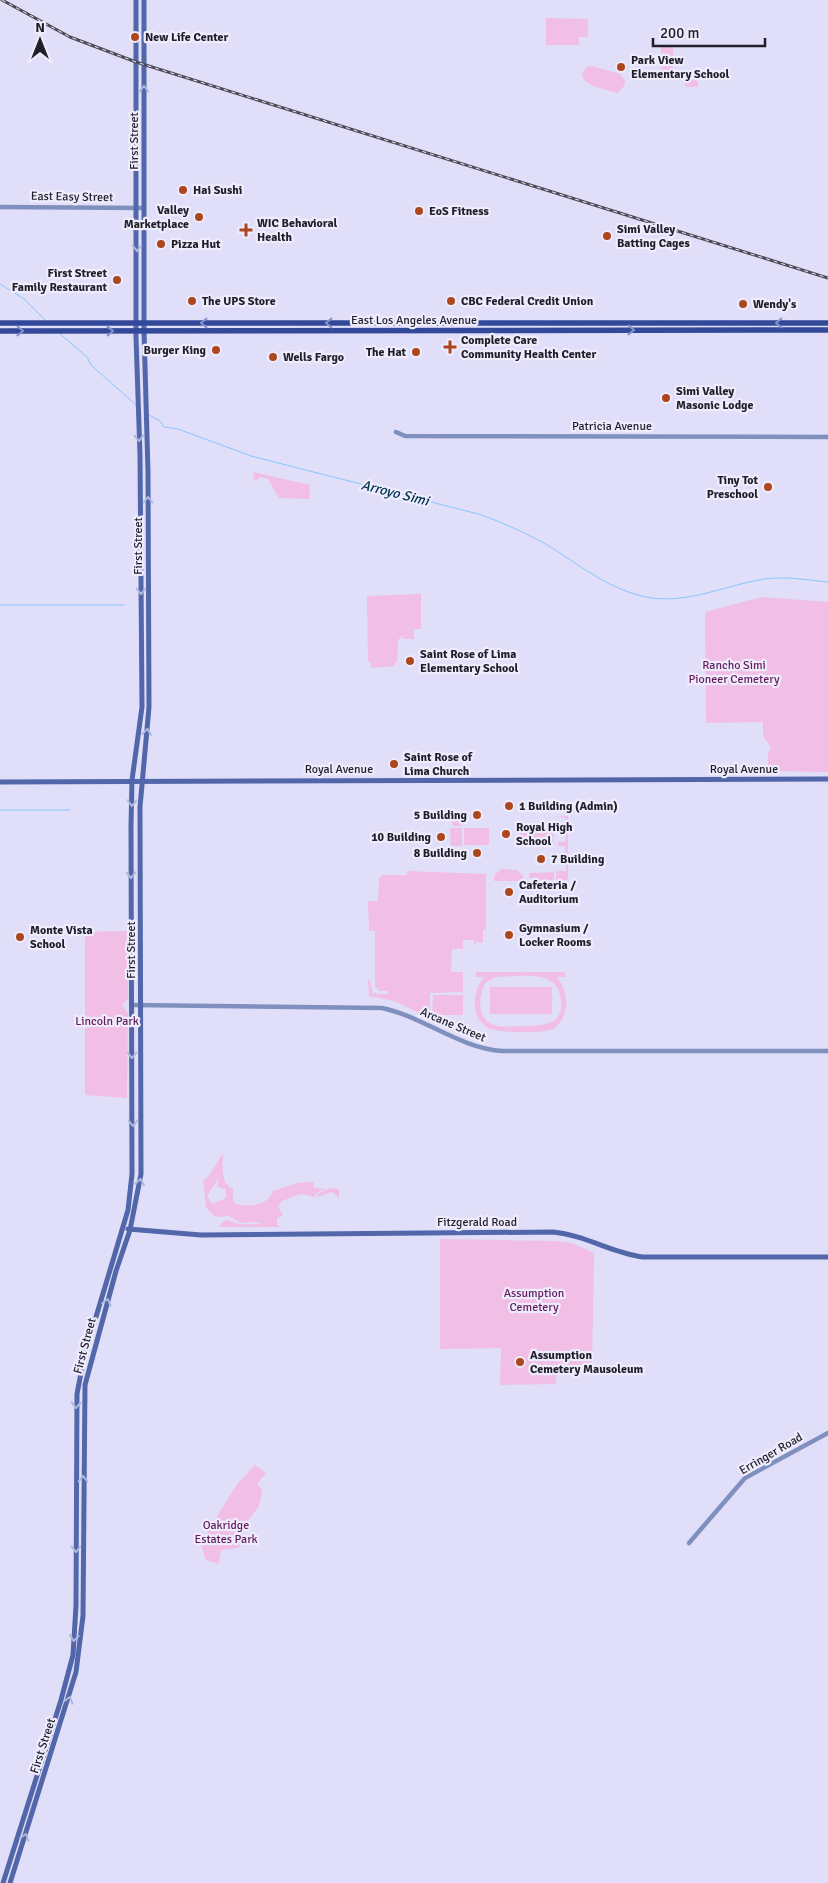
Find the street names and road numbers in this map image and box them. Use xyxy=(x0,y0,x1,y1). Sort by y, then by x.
street label: First Street xyxy=(127,112,142,170)
street label: East Easy Street xyxy=(31,189,113,205)
street label: East Los Angeles Avenue xyxy=(351,313,477,328)
street label: Patricia Avenue xyxy=(572,419,652,434)
street label: First Street xyxy=(131,517,146,575)
street label: Royal Avenue xyxy=(305,762,373,777)
street label: Royal Avenue xyxy=(710,762,778,777)
street label: First Street xyxy=(124,921,139,979)
street label: Arcane Street xyxy=(418,1004,488,1046)
street label: Fitzgerald Road xyxy=(437,1215,517,1230)
street label: First Street xyxy=(70,1316,100,1376)
street label: Erringer Road xyxy=(737,1430,805,1478)
street label: First Street xyxy=(27,1716,59,1776)

